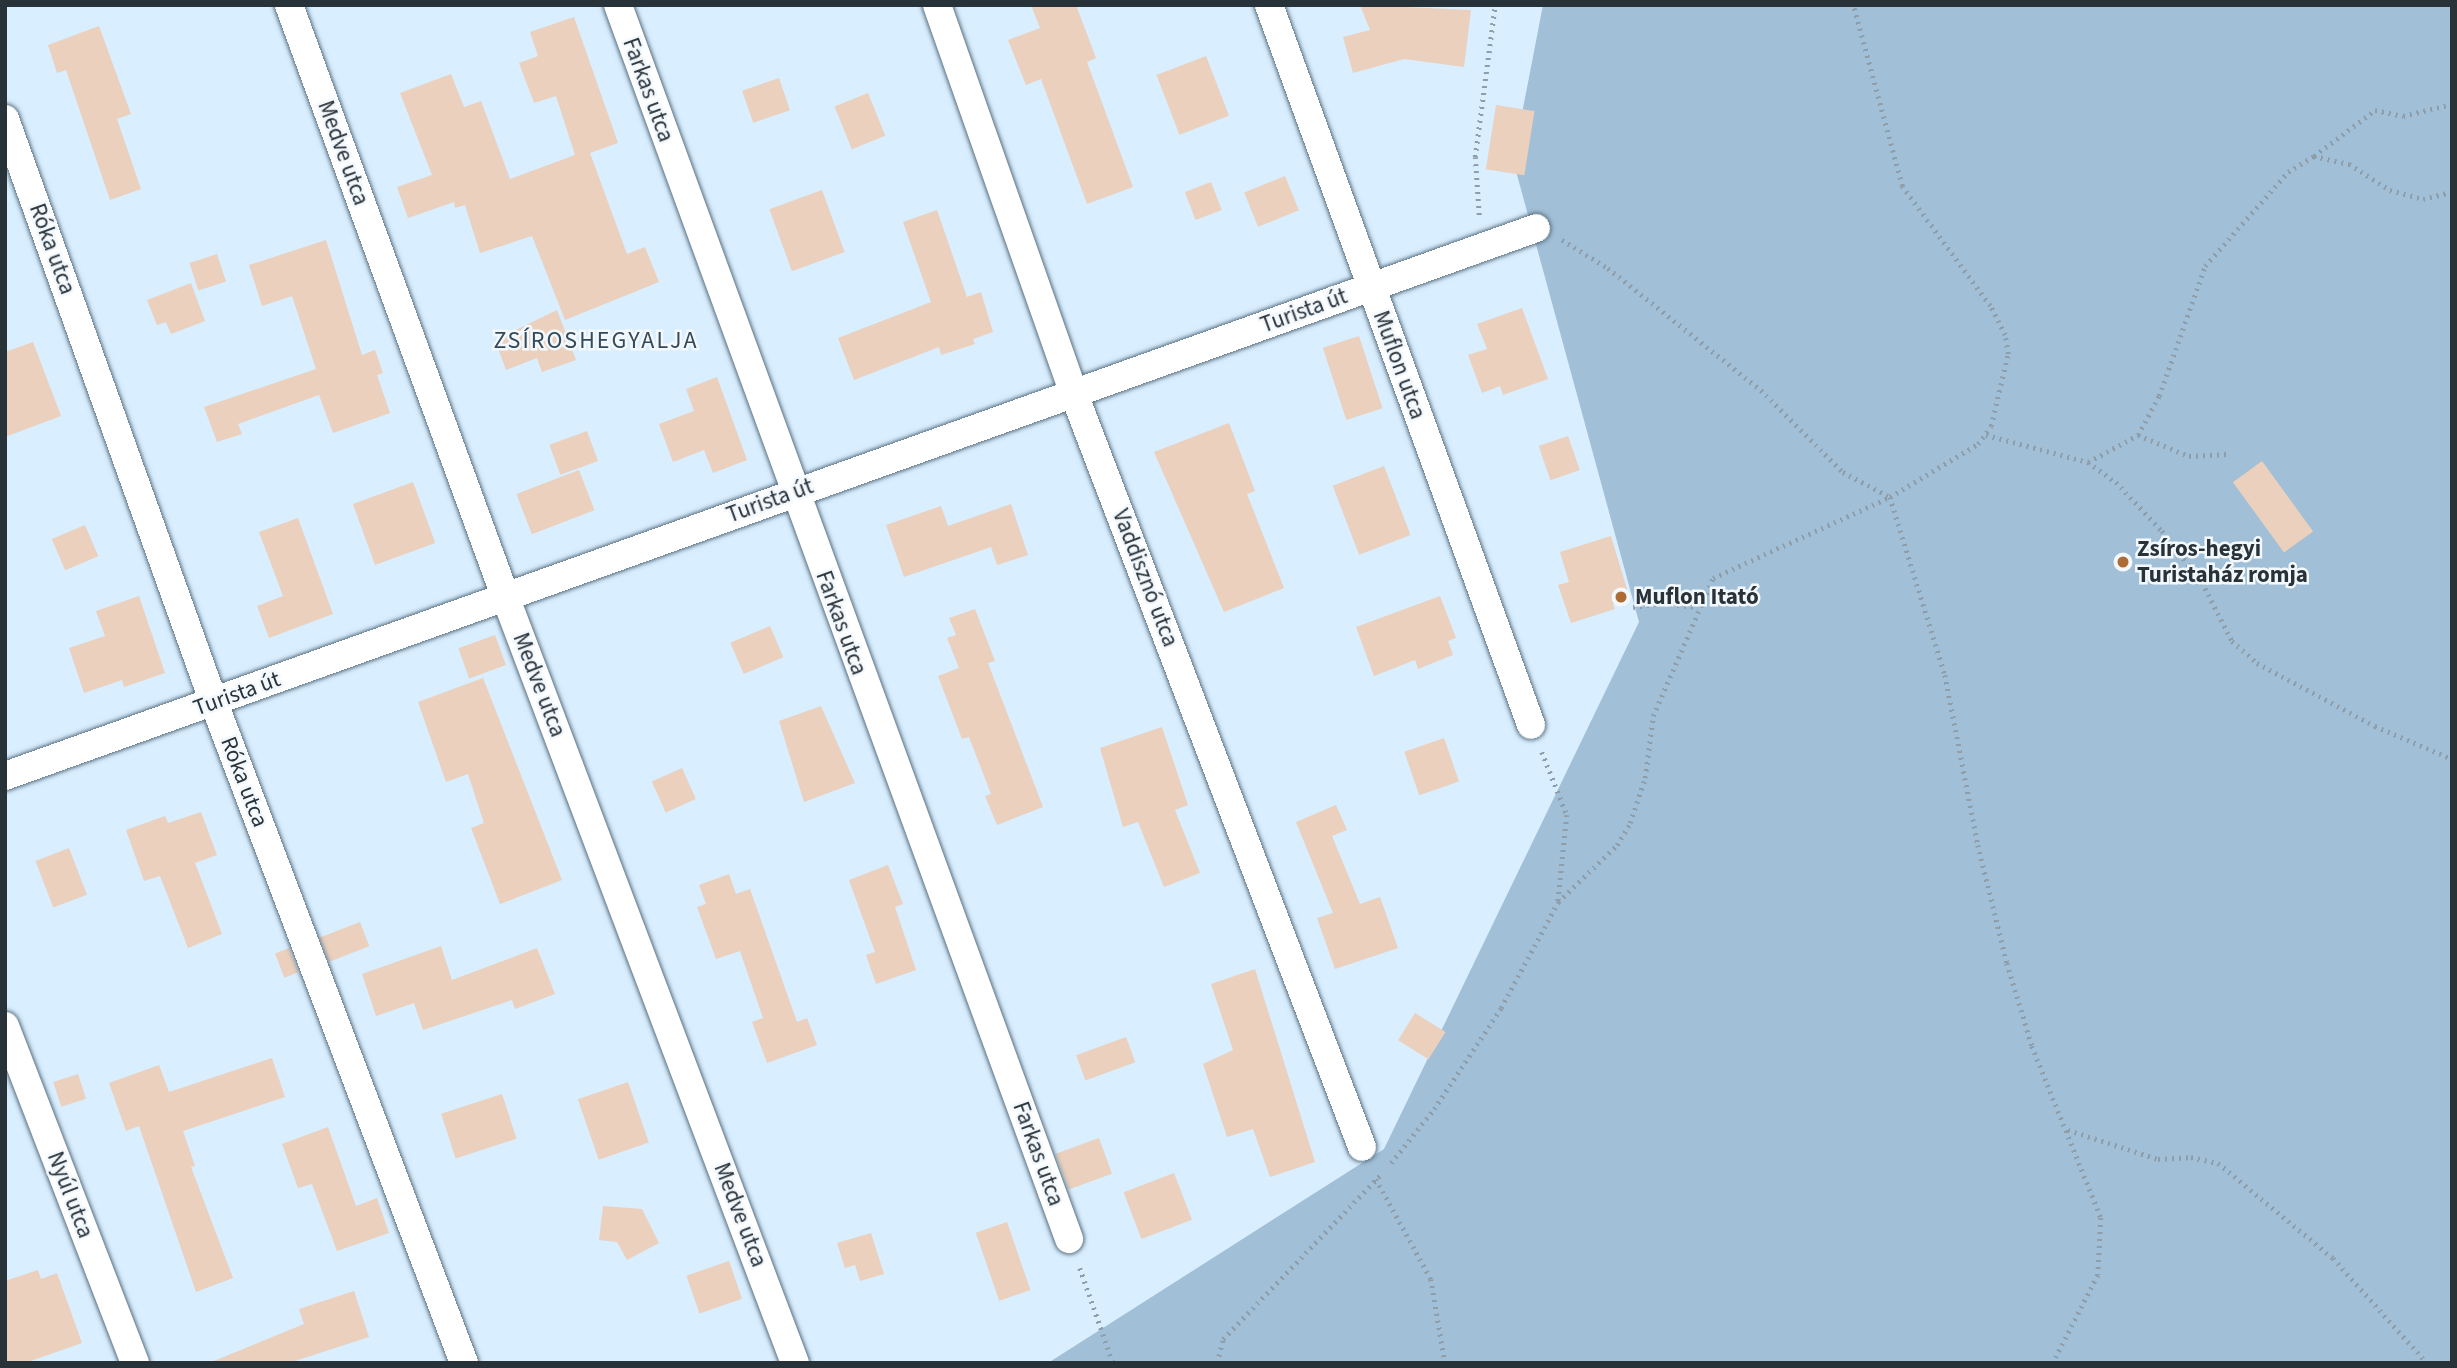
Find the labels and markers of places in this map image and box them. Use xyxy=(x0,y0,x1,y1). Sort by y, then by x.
place label: Zsíros-hegyi Turistaház romja xyxy=(2137,535,2308,589)
marker: Zsíros-hegyi Turistaház romja xyxy=(2115,554,2131,570)
place label: Muflon Itató xyxy=(1635,583,1759,611)
marker: Muflon Itató xyxy=(1613,589,1629,605)

